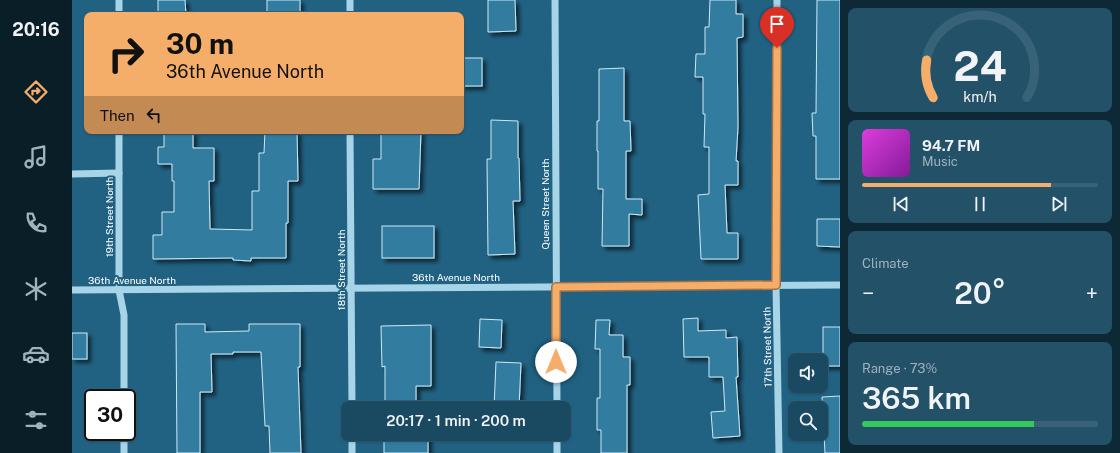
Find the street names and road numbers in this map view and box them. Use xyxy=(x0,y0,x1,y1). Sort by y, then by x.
street label: Queen Street North xyxy=(539,158,551,250)
street label: 19th Street North xyxy=(103,176,115,257)
street label: 18th Street North xyxy=(335,229,347,310)
street label: 36th Avenue North xyxy=(412,271,500,283)
street label: 36th Avenue North xyxy=(88,274,176,286)
street label: 17th Street North xyxy=(760,307,774,387)

